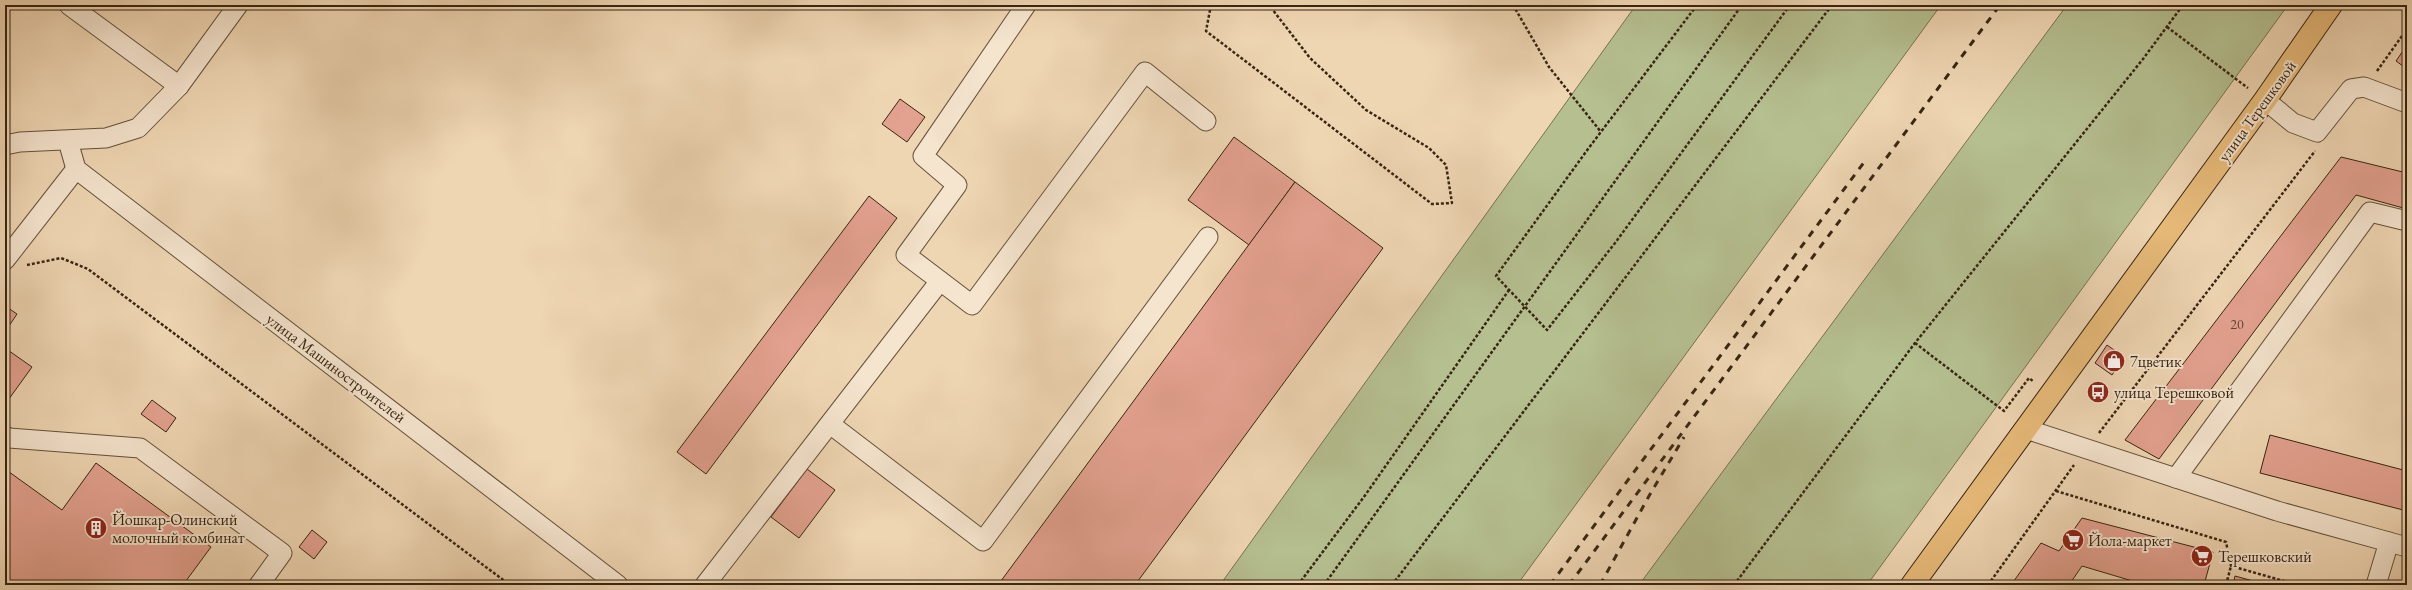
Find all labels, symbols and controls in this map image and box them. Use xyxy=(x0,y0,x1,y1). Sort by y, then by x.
street label: улица Терешковой xyxy=(2213,56,2301,166)
street label: улица Машиностроителей xyxy=(262,309,411,428)
house number: 20 xyxy=(2230,315,2244,333)
shop icon: 7цветик xyxy=(2101,348,2127,374)
place label: 7цветик xyxy=(2130,351,2182,372)
bus stop icon: улица Терешковой xyxy=(2085,379,2111,405)
place label: улица Терешковой xyxy=(2114,382,2234,403)
place label: Йошкар-Олинский молочный комбинат xyxy=(112,509,245,548)
building icon: Йошкар-Олинский молочный комбинат xyxy=(83,515,109,541)
supermarket icon: Йола-маркет xyxy=(2060,527,2086,553)
place label: Йола-маркет xyxy=(2088,530,2172,551)
supermarket icon: Терешковский xyxy=(2189,543,2215,569)
place label: Терешковский xyxy=(2218,546,2312,567)

